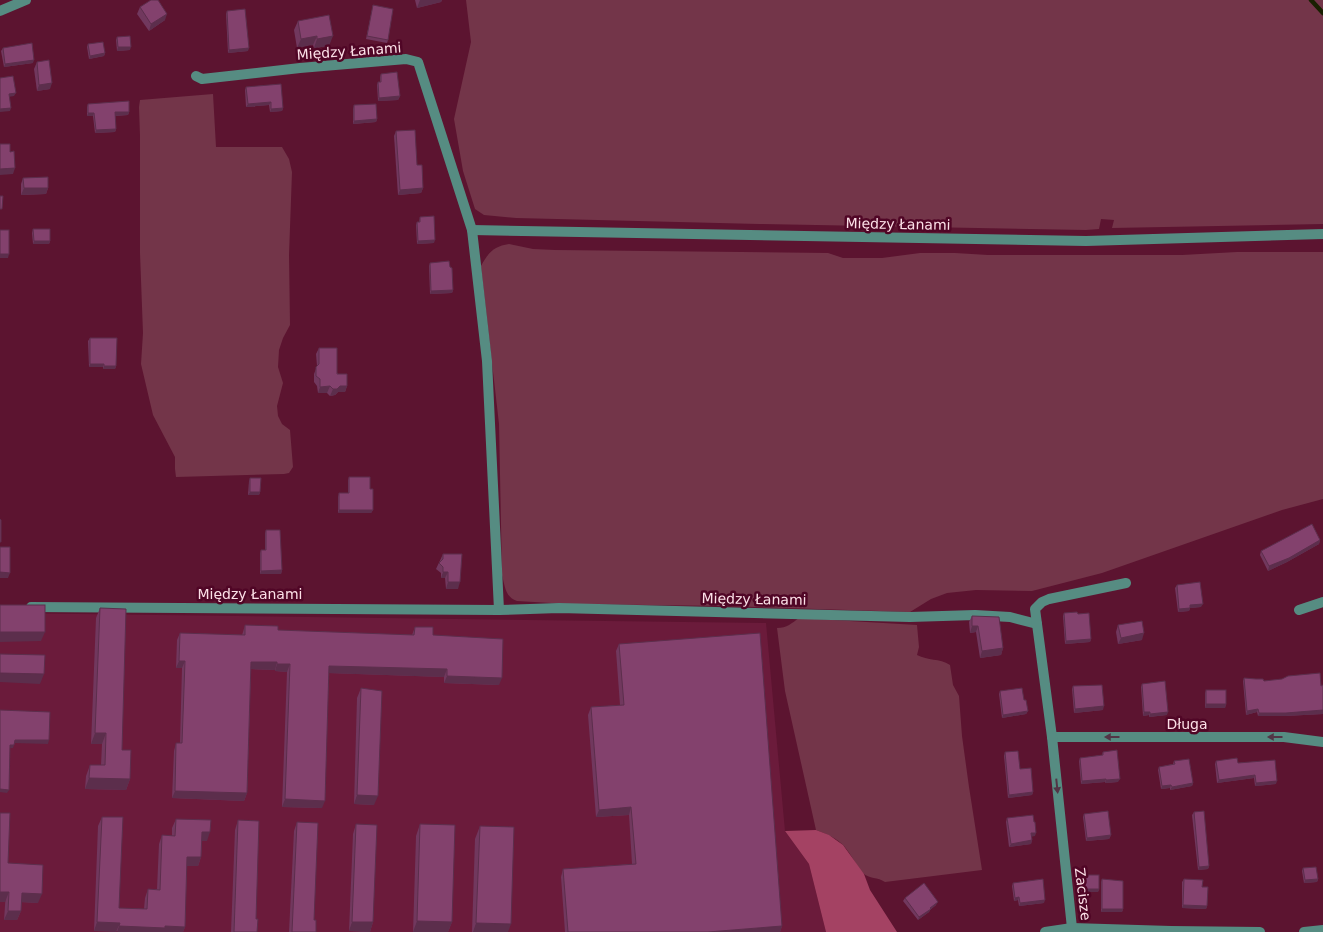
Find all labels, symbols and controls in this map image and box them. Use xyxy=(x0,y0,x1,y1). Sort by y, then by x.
street label: Między Łanami xyxy=(296,39,402,63)
street label: Między Łanami xyxy=(845,215,951,233)
street label: Między Łanami xyxy=(198,586,302,602)
street label: Między Łanami xyxy=(701,590,807,608)
street label: Długa xyxy=(1166,716,1208,732)
one-way arrow xyxy=(1104,733,1120,741)
one-way arrow xyxy=(1266,733,1282,741)
one-way arrow xyxy=(1053,778,1061,794)
street label: Zacisze xyxy=(1072,867,1094,921)

